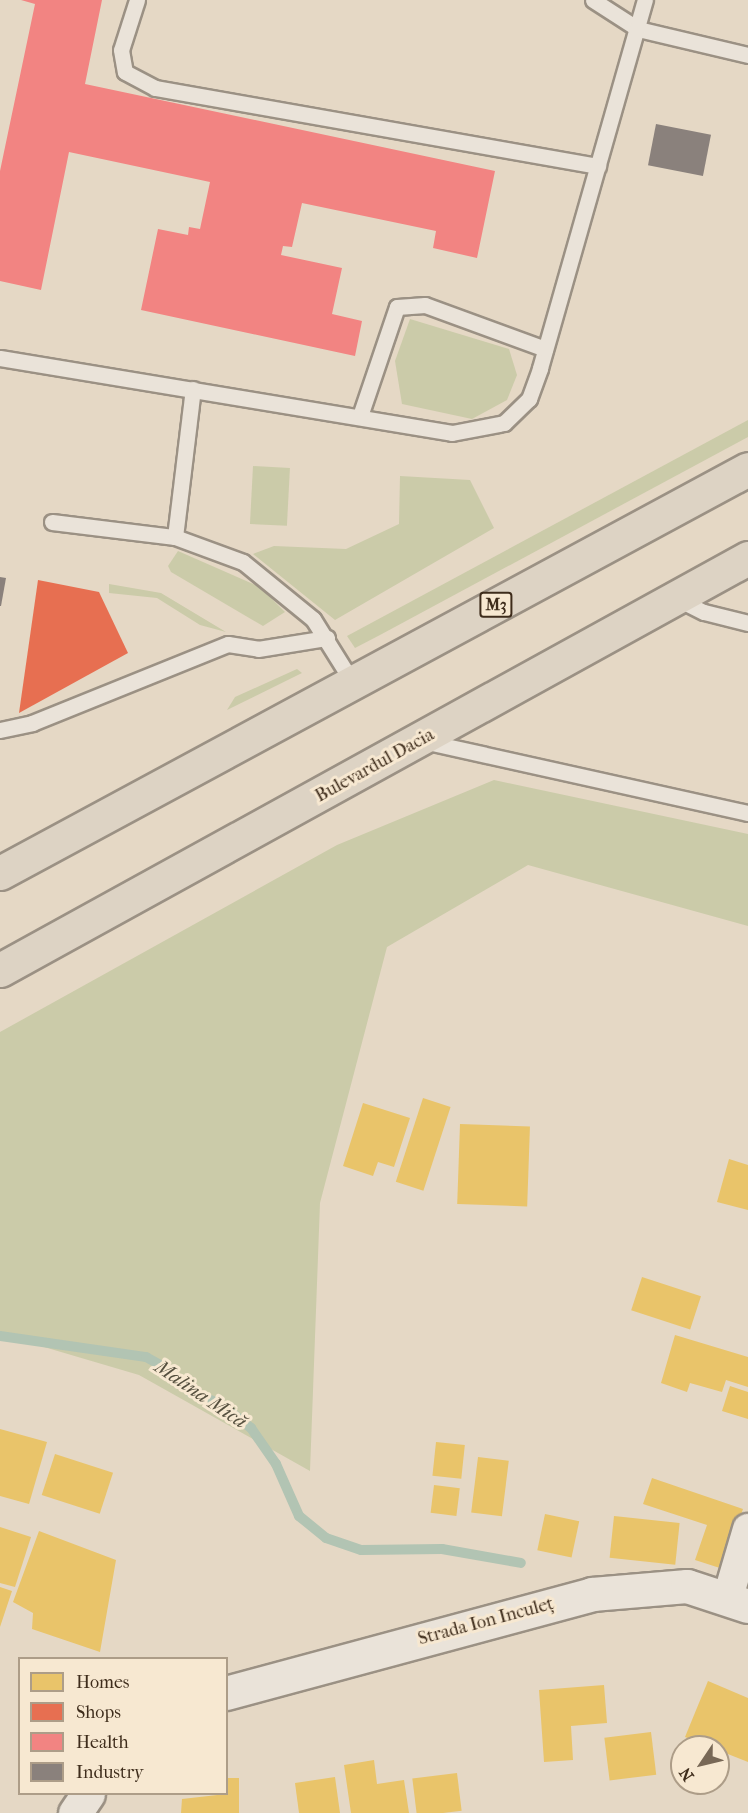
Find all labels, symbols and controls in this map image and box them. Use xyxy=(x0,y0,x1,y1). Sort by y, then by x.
road number: M3 xyxy=(478,592,514,618)
street label: Bulevardul Dacia xyxy=(312,724,438,808)
water label: Malina Mică xyxy=(150,1354,252,1434)
street label: Strada Ion Inculeț xyxy=(416,1594,556,1650)
legend xyxy=(18,1657,228,1795)
text: Homes xyxy=(76,1672,130,1693)
text: Shops xyxy=(76,1702,121,1723)
text: Health xyxy=(76,1732,129,1753)
north arrow xyxy=(670,1735,730,1795)
text: Industry xyxy=(76,1762,144,1783)
text: N xyxy=(675,1764,698,1785)

